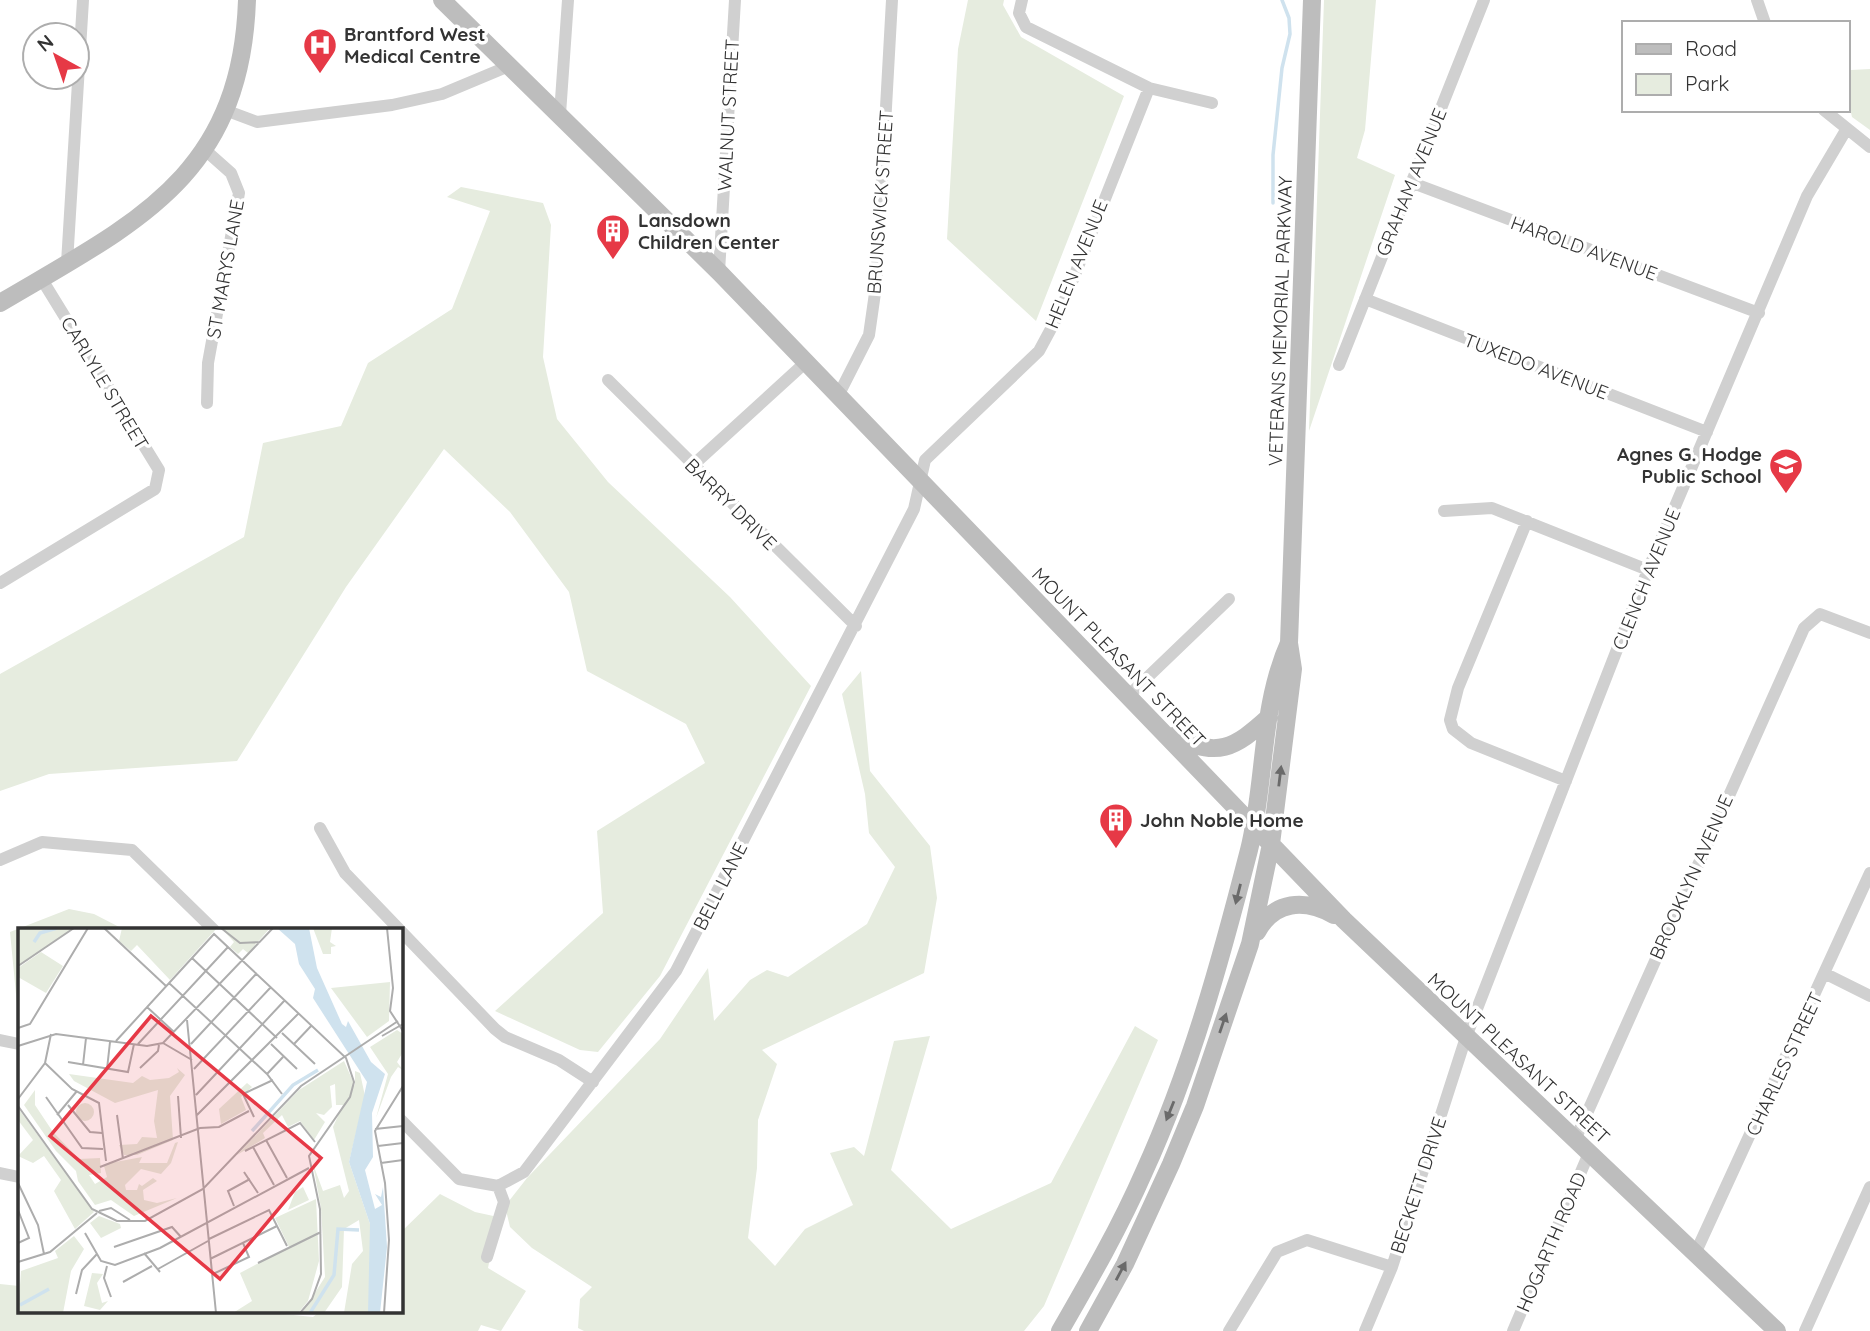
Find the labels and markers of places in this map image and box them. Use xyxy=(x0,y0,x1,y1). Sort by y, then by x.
place label: Brantford West Medical Centre xyxy=(344,22,485,68)
hospital icon: Brantford West Medical Centre xyxy=(301,26,339,75)
place label: Lansdown Children Center xyxy=(638,208,780,254)
building icon: Lansdown Children Center xyxy=(594,212,632,261)
place label: Agnes G. Hodge Public School xyxy=(1617,442,1762,488)
school or university icon: Agnes G. Hodge Public School xyxy=(1767,446,1805,495)
building icon: John Noble Home xyxy=(1097,801,1135,850)
place label: John Noble Home xyxy=(1140,808,1304,832)

